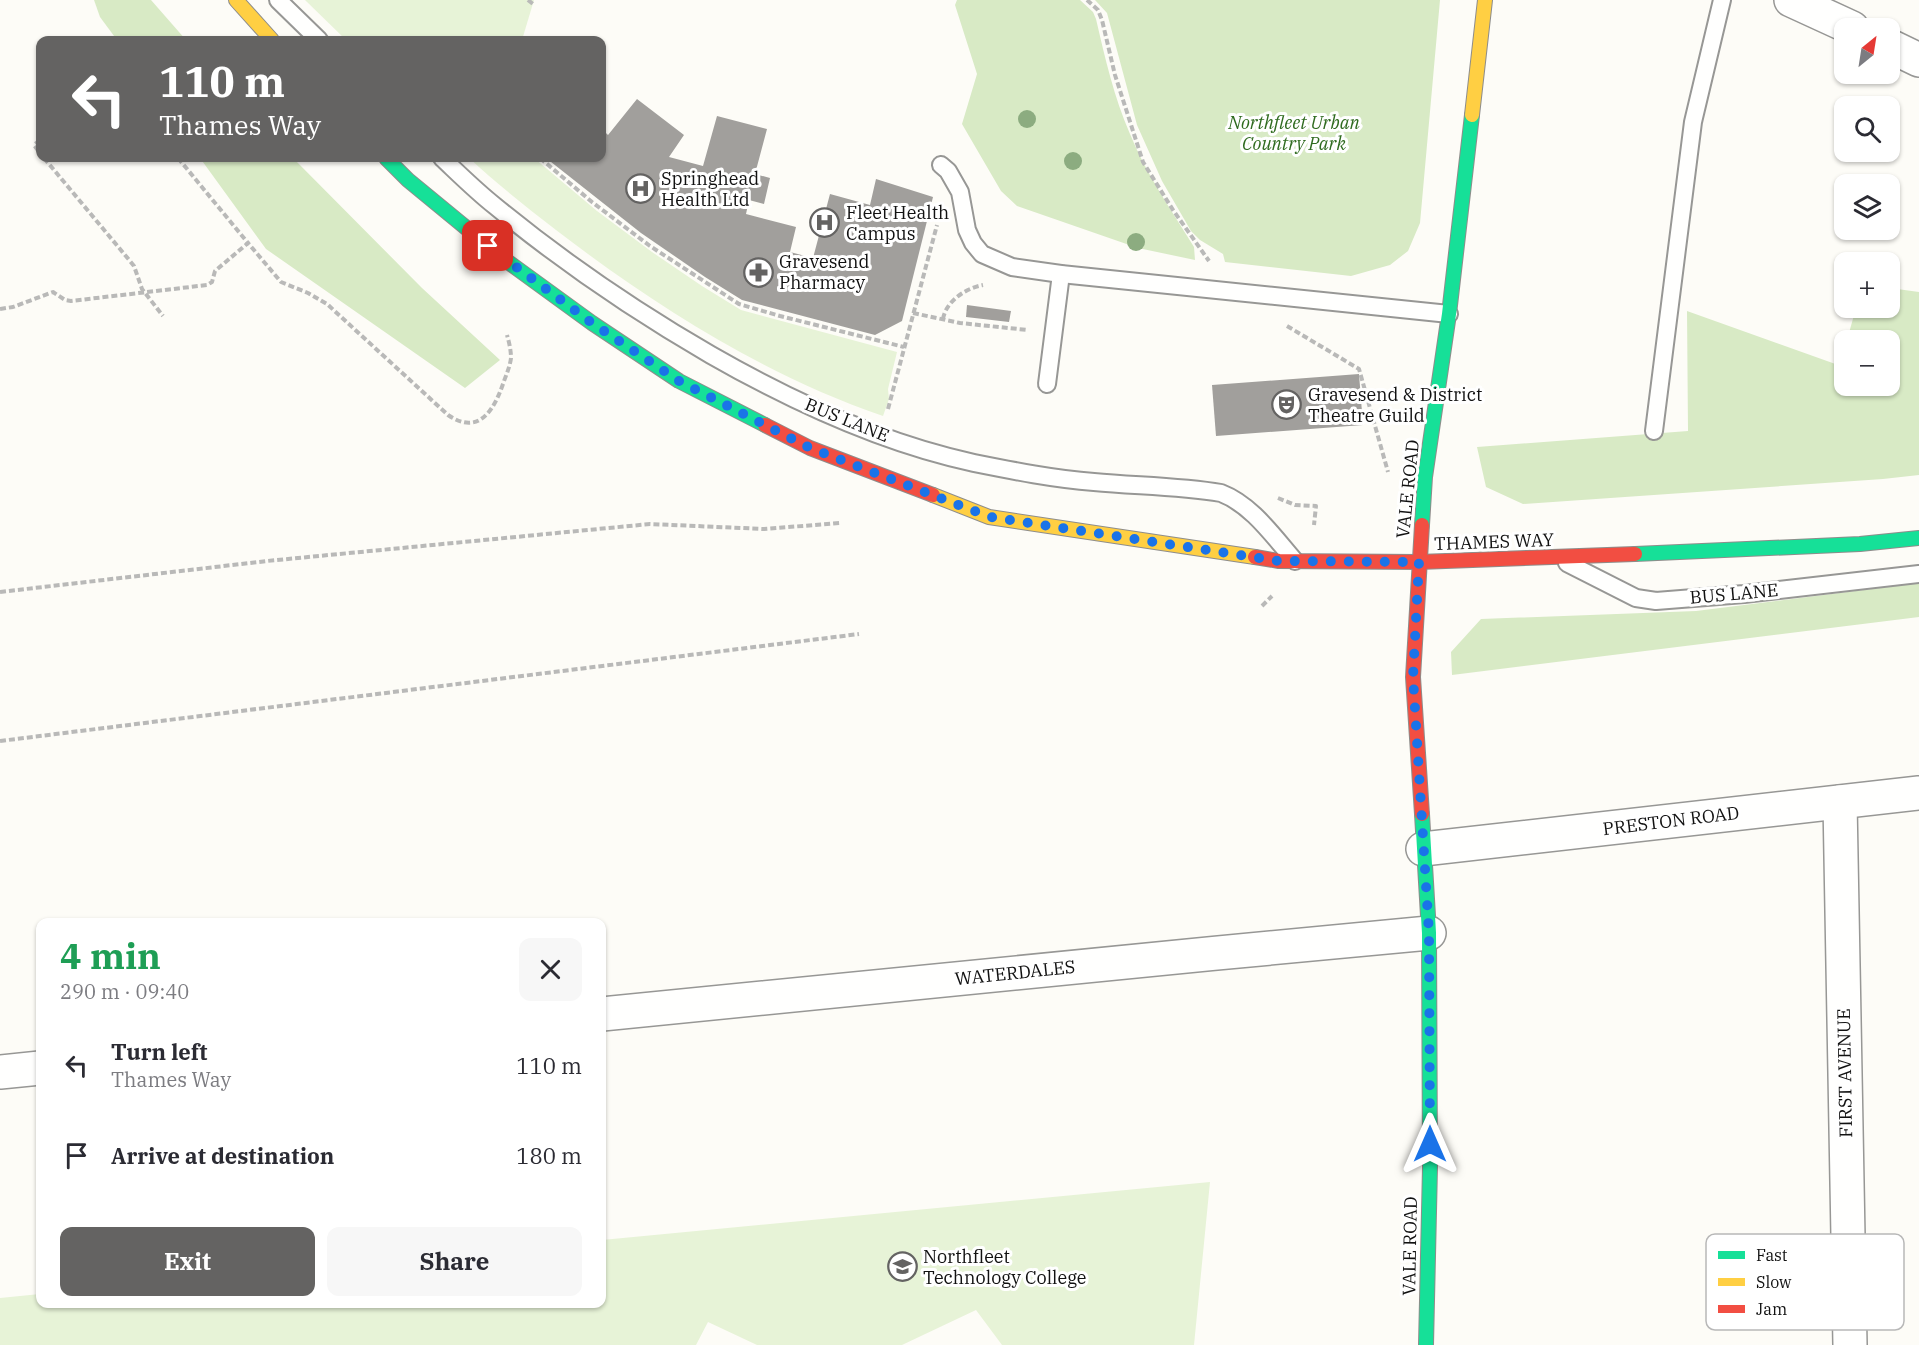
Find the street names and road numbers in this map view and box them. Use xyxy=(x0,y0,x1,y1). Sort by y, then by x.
street label: BUS LANE xyxy=(802,392,893,447)
street label: VALE ROAD xyxy=(1391,438,1424,539)
street label: THAMES WAY xyxy=(1434,528,1555,555)
street label: BUS LANE xyxy=(1689,578,1779,609)
street label: PRESTON ROAD xyxy=(1601,801,1740,840)
street label: WATERDALES xyxy=(954,955,1076,990)
street label: FIRST AVENUE xyxy=(1832,1008,1857,1138)
street label: VALE ROAD xyxy=(1397,1196,1422,1296)

